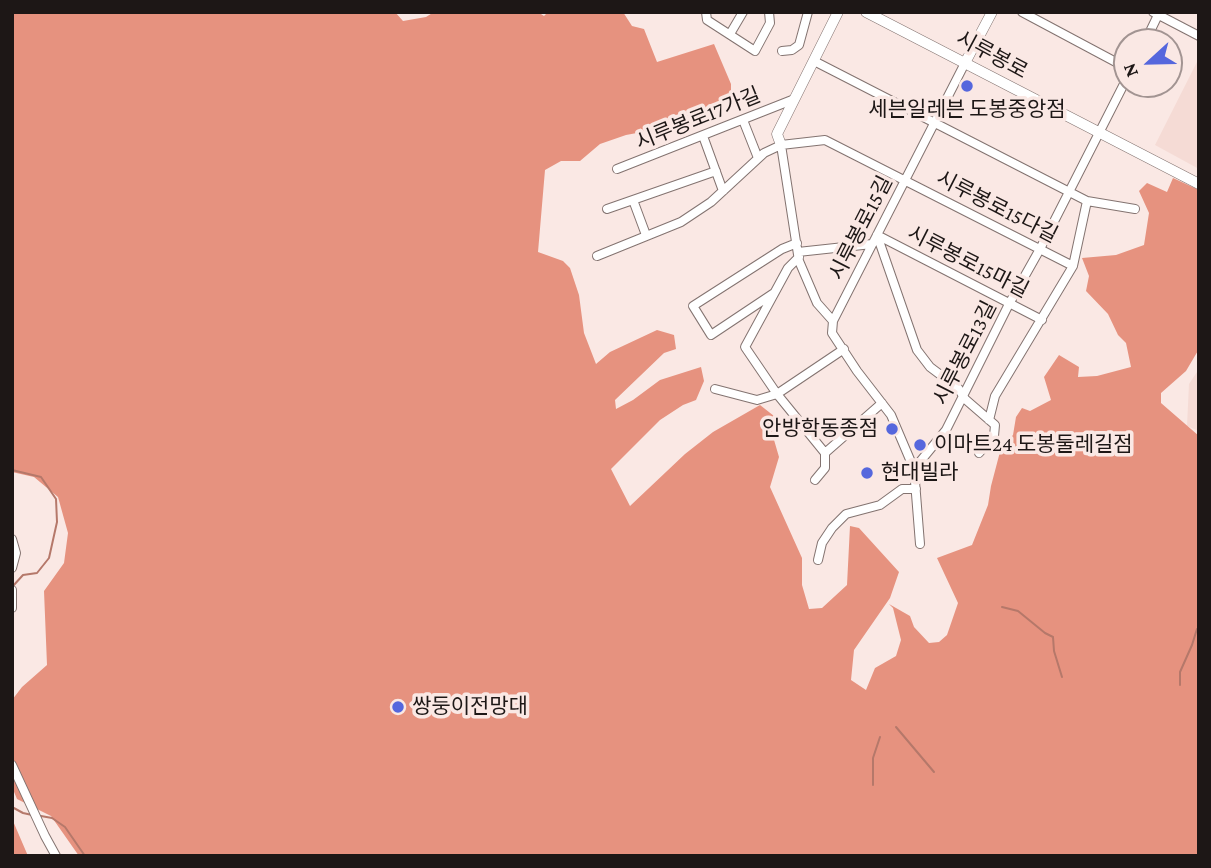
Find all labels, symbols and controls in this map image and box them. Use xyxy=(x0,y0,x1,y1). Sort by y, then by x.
street label: 시루봉로 xyxy=(952,26,1032,84)
north arrow xyxy=(1113,28,1183,98)
text: N xyxy=(1118,60,1142,80)
marker: 세븐일레븐 도봉중앙점 xyxy=(959,78,975,94)
street label: 시루봉로17가길 xyxy=(632,82,764,156)
place label: 세븐일레븐 도봉중앙점 xyxy=(868,97,1066,123)
street label: 시루봉로15다길 xyxy=(932,166,1062,248)
street label: 시루봉로15길 xyxy=(824,172,898,284)
street label: 시루봉로15마길 xyxy=(903,221,1033,303)
street label: 시루봉로13길 xyxy=(928,297,1002,409)
place label: 안방학동종점 xyxy=(762,416,878,442)
marker: 안방학동종점 xyxy=(884,421,900,437)
place label: 이마트24 도봉둘레길점 xyxy=(934,432,1133,458)
marker: 이마트24 도봉둘레길점 xyxy=(912,437,928,453)
place label: 현대빌라 xyxy=(881,460,958,486)
marker: 현대빌라 xyxy=(859,465,875,481)
place label: 쌍둥이전망대 xyxy=(412,694,528,720)
marker: 쌍둥이전망대 xyxy=(390,699,406,715)

